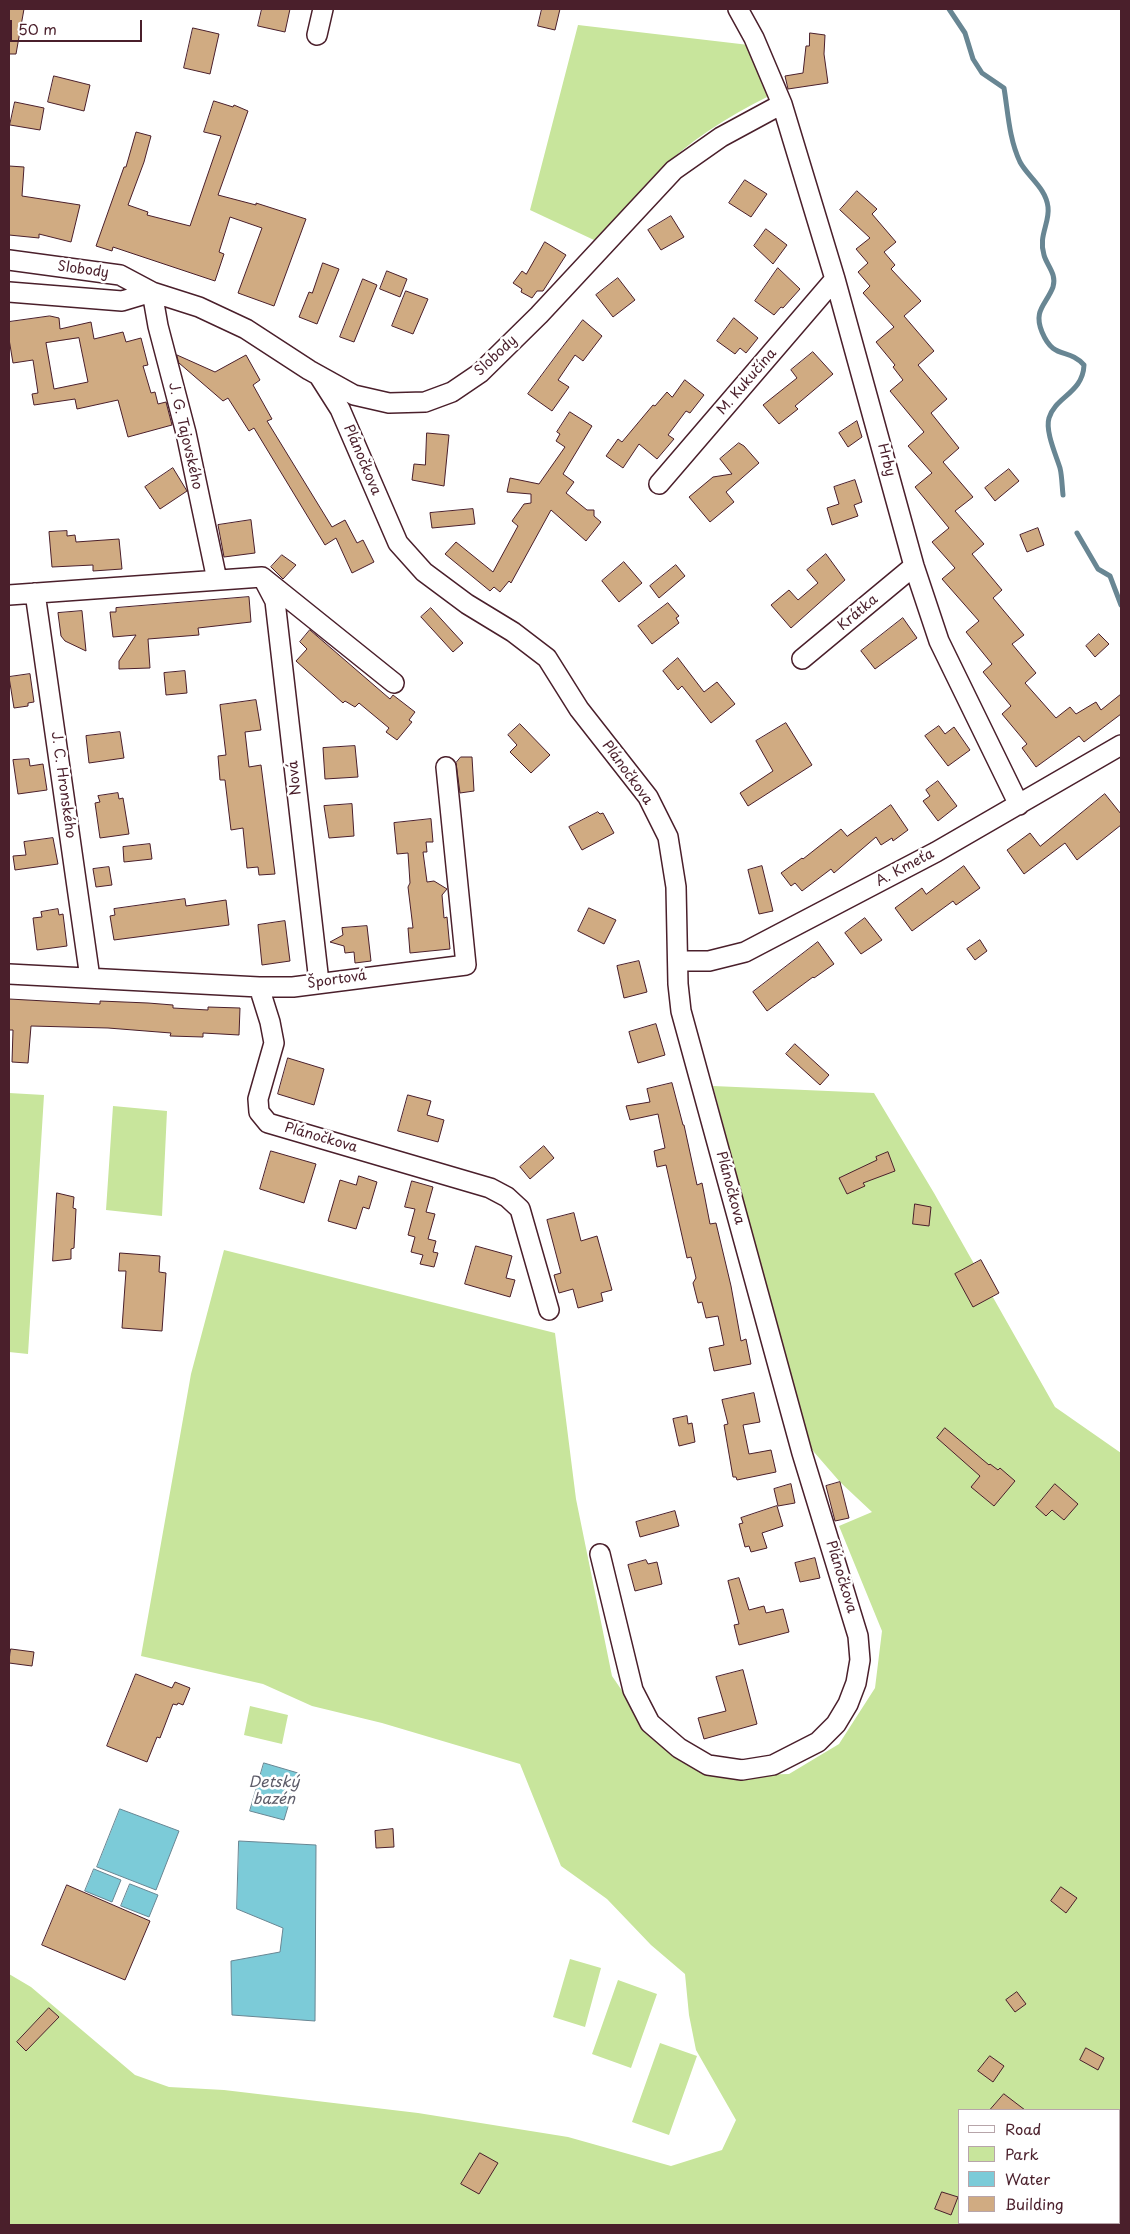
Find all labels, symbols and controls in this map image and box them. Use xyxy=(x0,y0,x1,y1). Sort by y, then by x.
scale bar xyxy=(12,10,145,42)
text: 50 m xyxy=(18,17,57,40)
street label: Slobody xyxy=(56,258,110,282)
street label: Slobody xyxy=(471,332,521,380)
street label: M. Kukučína xyxy=(714,345,780,419)
street label: J. G. Tajovského xyxy=(165,381,205,491)
street label: Plánočkova xyxy=(340,422,384,498)
street label: Hrby xyxy=(874,442,898,478)
street label: Krátka xyxy=(835,591,881,635)
street label: J. C. Hronského xyxy=(47,731,79,839)
street label: Plánočkova xyxy=(598,738,656,808)
street label: Nová xyxy=(285,760,305,796)
street label: A. Kmeťa xyxy=(873,846,937,890)
street label: Športová xyxy=(306,968,368,992)
street label: Plánočkova xyxy=(283,1120,359,1156)
street label: Plánočkova xyxy=(712,1150,748,1226)
street label: Plánočkova xyxy=(822,1539,860,1615)
water label: Detský bazén xyxy=(249,1774,299,1809)
legend xyxy=(958,2109,1120,2224)
text: Road xyxy=(1005,2117,1041,2140)
text: Park xyxy=(1005,2142,1039,2165)
text: Water xyxy=(1005,2167,1050,2190)
text: Building xyxy=(1005,2192,1064,2215)

